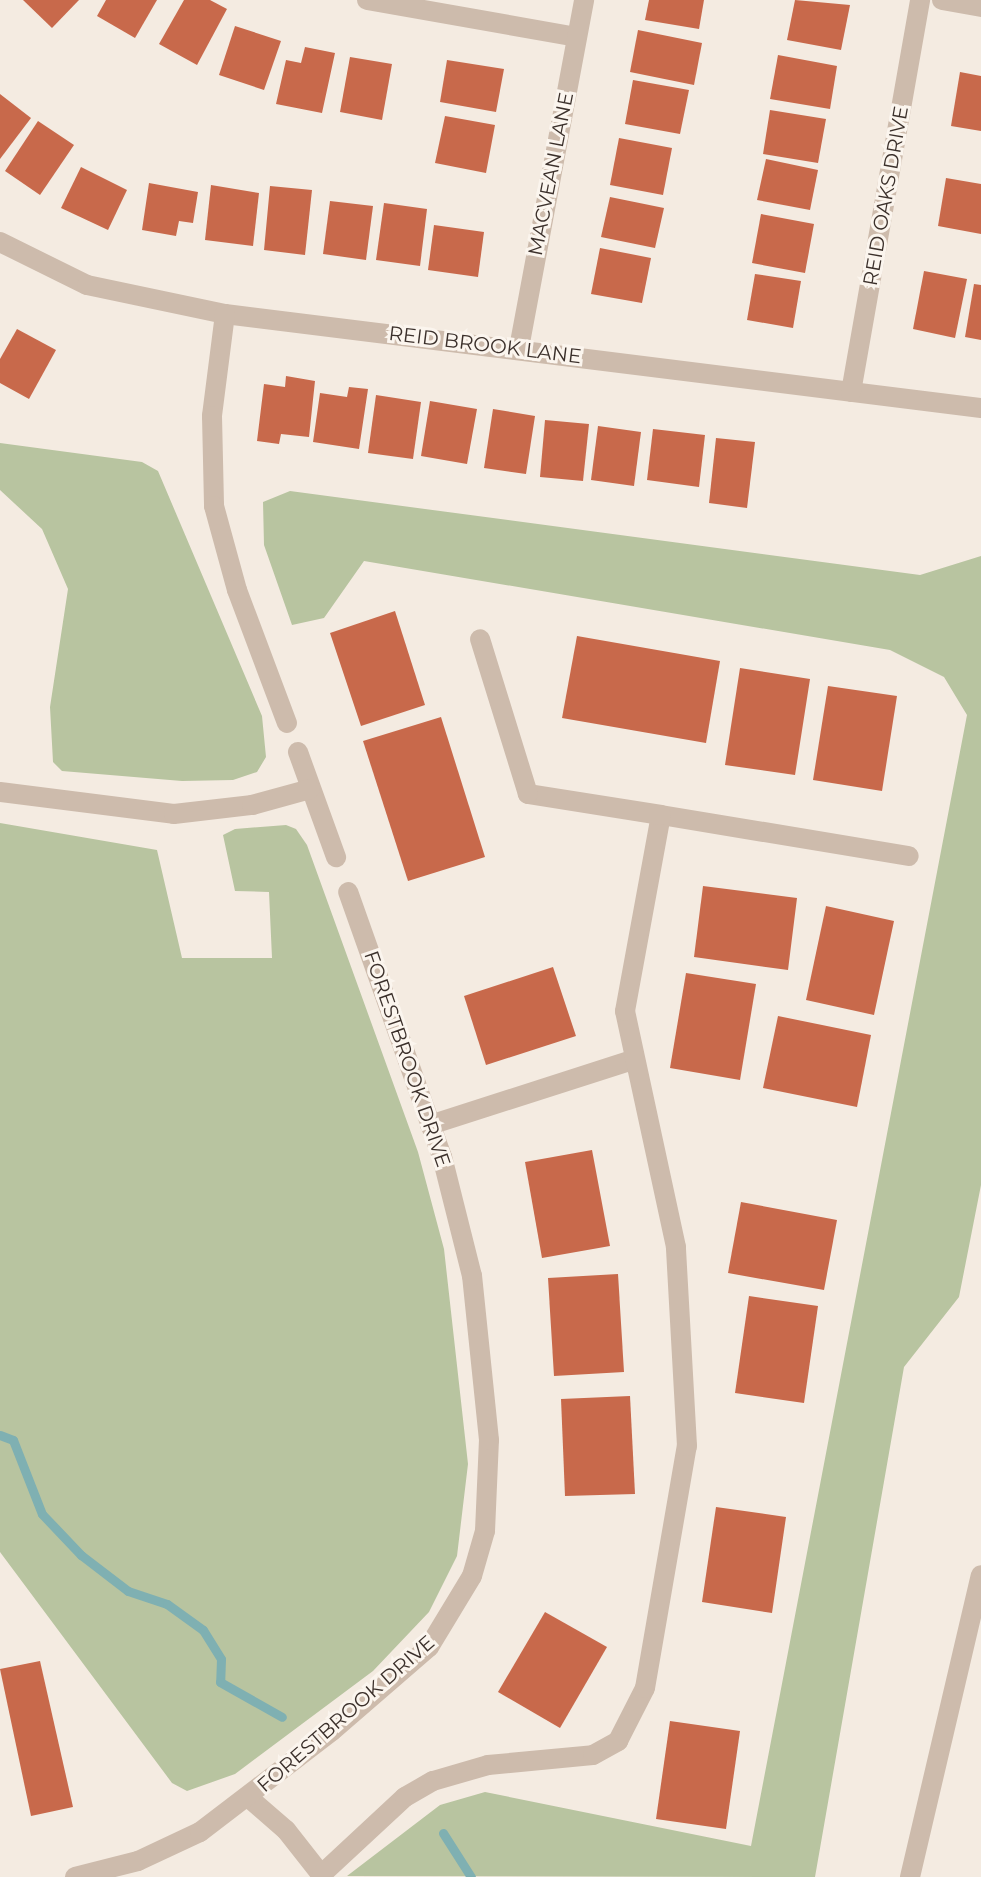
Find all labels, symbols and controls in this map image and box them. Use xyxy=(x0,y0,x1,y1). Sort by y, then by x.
street label: MACVEAN LANE xyxy=(523,90,579,258)
street label: REID OAKS DRIVE xyxy=(858,104,914,288)
street label: REID BROOK LANE xyxy=(387,321,583,369)
street label: FORESTBROOK DRIVE xyxy=(359,948,455,1170)
street label: FORESTBROOK DRIVE xyxy=(252,1630,440,1798)

